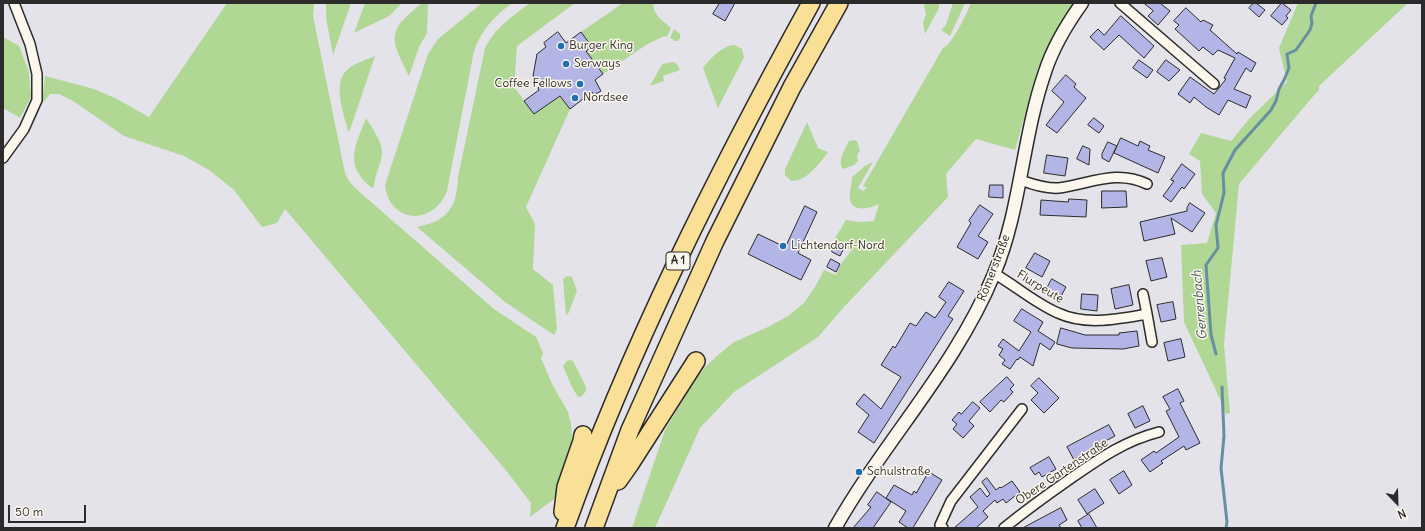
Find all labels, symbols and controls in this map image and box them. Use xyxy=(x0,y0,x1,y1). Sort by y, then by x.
place label: Burger King xyxy=(569,39,633,53)
marker: Burger King xyxy=(556,41,566,51)
place label: Serways xyxy=(574,57,621,71)
marker: Serways xyxy=(561,59,571,69)
place label: Coffee Fellows xyxy=(495,77,572,91)
marker: Coffee Fellows xyxy=(575,79,585,89)
place label: Nordsee xyxy=(583,91,628,105)
marker: Nordsee xyxy=(570,93,580,103)
street label: Römerstraße xyxy=(975,233,1013,303)
place label: Lichtendorf-Nord xyxy=(791,239,885,253)
marker: Lichtendorf-Nord xyxy=(778,241,788,251)
road number: A 1 xyxy=(666,252,690,270)
street label: Flurpeute xyxy=(1014,267,1066,307)
water label: Gerrenbach xyxy=(1189,270,1211,340)
street label: Obere Gartenstraße xyxy=(1013,436,1111,508)
place label: Schulstraße xyxy=(867,465,930,479)
marker: Schulstraße xyxy=(854,467,864,477)
north arrow xyxy=(1377,483,1417,523)
scale bar xyxy=(10,497,88,523)
text: 50 m xyxy=(15,504,43,519)
text: N xyxy=(1395,506,1408,522)

